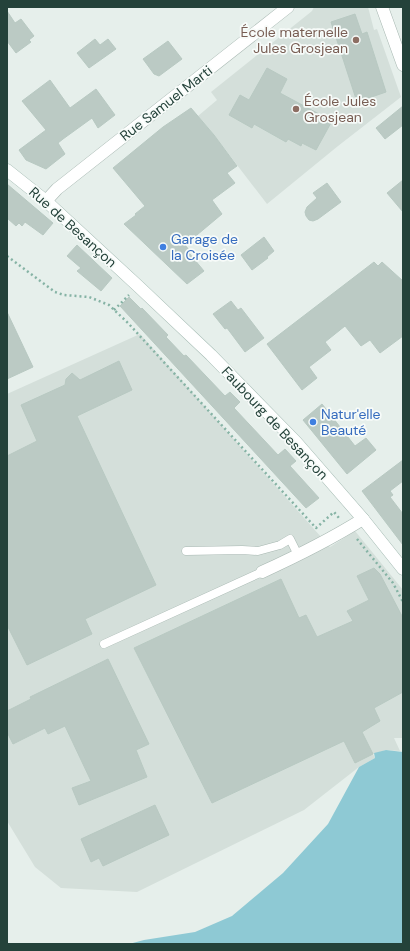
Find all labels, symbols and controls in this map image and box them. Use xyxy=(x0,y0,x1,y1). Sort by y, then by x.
place label: École maternelle Jules Grosjean xyxy=(240,23,348,57)
marker: École maternelle Jules Grosjean xyxy=(351,35,361,45)
street label: Rue Samuel Marti xyxy=(116,61,216,145)
place label: École Jules Grosjean xyxy=(304,92,376,126)
marker: École Jules Grosjean xyxy=(291,104,301,114)
street label: Rue de Besançon xyxy=(25,183,121,271)
place label: Garage de la Croisée xyxy=(171,230,238,264)
marker: Garage de la Croisée xyxy=(158,242,168,252)
street label: Faubourg de Besançon xyxy=(218,363,332,483)
place label: Natur'elle Beauté xyxy=(321,405,381,439)
marker: Natur'elle Beauté xyxy=(308,417,318,427)

